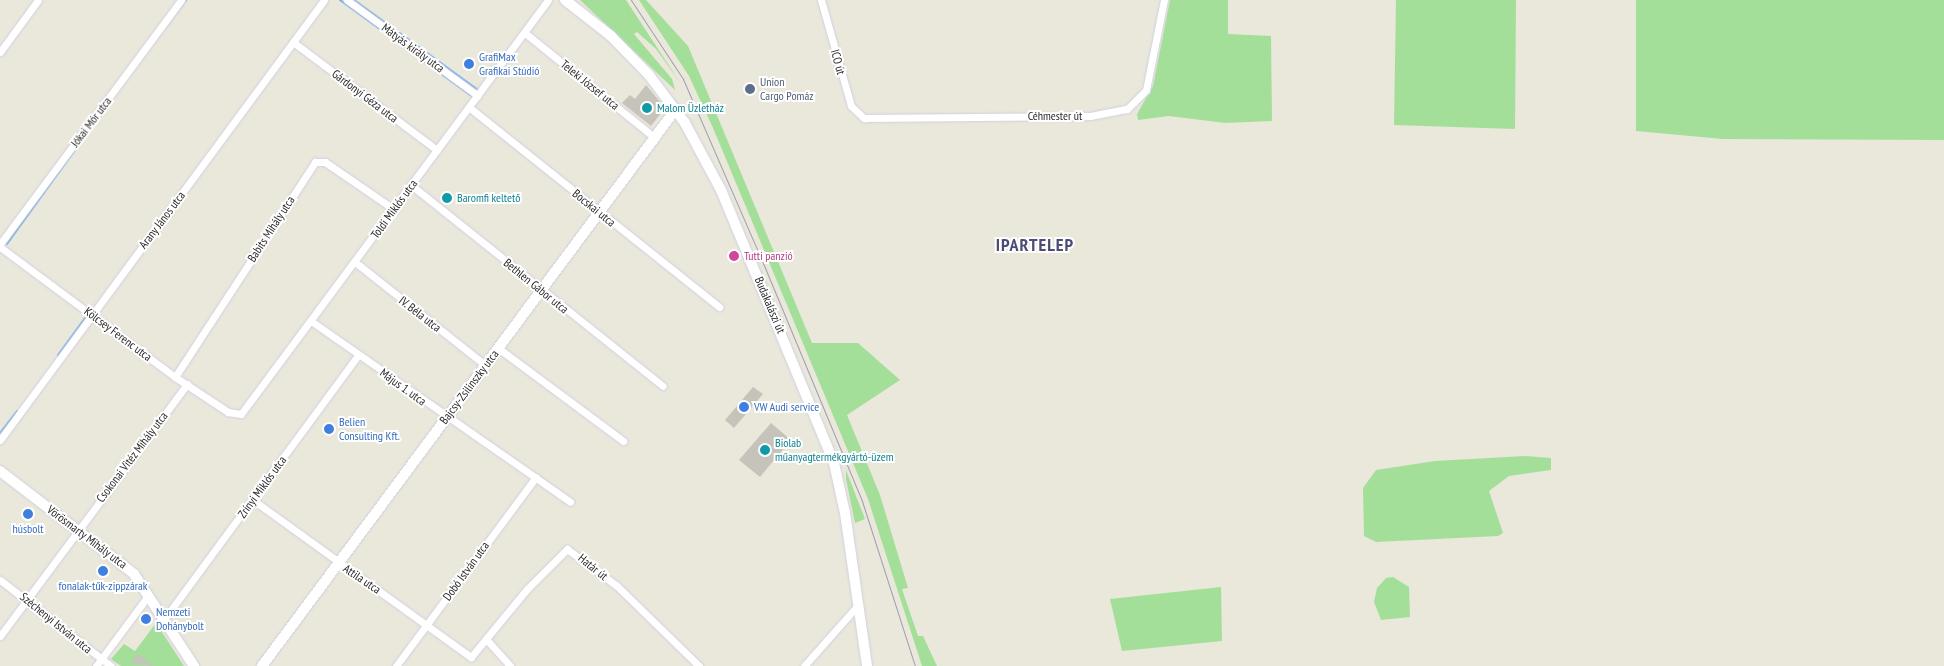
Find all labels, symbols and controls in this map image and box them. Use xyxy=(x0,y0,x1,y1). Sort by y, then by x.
street label: Mátyás király utca xyxy=(379,20,447,76)
street label: ICO út xyxy=(828,48,848,76)
place label: GrafiMax Grafikai Stúdió xyxy=(479,50,539,78)
street label: Teleki József utca xyxy=(558,57,622,113)
marker: GrafiMax Grafikai Stúdió xyxy=(463,58,475,70)
street label: Gárdonyi Géza utca xyxy=(329,66,401,126)
place label: Union Cargo Pomáz xyxy=(760,75,814,103)
marker: Union Cargo Pomáz xyxy=(744,83,756,95)
street label: Jókai Mór utca xyxy=(68,94,114,150)
place label: Malom Üzletház xyxy=(657,101,724,115)
marker: Malom Üzletház xyxy=(641,102,653,114)
street label: Céhmester út xyxy=(1028,109,1082,123)
street label: Toldi Miklós utca xyxy=(368,177,420,241)
street label: Bocskai utca xyxy=(570,186,618,230)
street label: Arany János utca xyxy=(136,188,188,252)
place label: Baromfi keltető xyxy=(457,191,520,205)
marker: Baromfi keltető xyxy=(441,192,453,204)
street label: Babits Mihály utca xyxy=(244,193,298,265)
district label: IPARTELEP xyxy=(995,234,1075,256)
place label: Tutti panzió xyxy=(744,249,793,263)
marker: Tutti panzió xyxy=(728,250,740,262)
street label: Bethlen Gábor utca xyxy=(501,255,571,317)
street label: Budakalászi út xyxy=(752,275,788,335)
street label: IV. Béla utca xyxy=(396,293,444,335)
street label: Kölcsey Ferenc utca xyxy=(81,304,155,364)
street label: Bajcsy-Zsilinszky utca xyxy=(436,347,502,427)
street label: Május 1. utca xyxy=(377,365,429,409)
place label: VW Audi service xyxy=(754,400,820,414)
marker: VW Audi service xyxy=(738,401,750,413)
street label: Csokonai Vitéz Mihály utca xyxy=(93,409,171,505)
place label: Belien Consulting Kft. xyxy=(339,415,400,443)
marker: Belien Consulting Kft. xyxy=(323,423,335,435)
place label: Biolab műanyagtermékgyártó-üzem xyxy=(775,436,893,464)
marker: Biolab műanyagtermékgyártó-üzem xyxy=(759,444,771,456)
street label: Zrínyi Miklós utca xyxy=(235,453,289,521)
street label: Vörösmarty Mihály utca xyxy=(44,502,130,572)
marker: húsbolt xyxy=(22,508,34,520)
place label: húsbolt xyxy=(12,522,44,536)
street label: Dobó István utca xyxy=(440,539,492,603)
street label: Határ út xyxy=(575,551,611,583)
street label: Attila utca xyxy=(340,561,384,597)
marker: fonalak-tűk-zippzárak xyxy=(97,565,109,577)
place label: fonalak-tűk-zippzárak xyxy=(59,579,147,593)
street label: Széchenyi István utca xyxy=(17,590,95,656)
place label: Nemzeti Dohánybolt xyxy=(156,605,204,633)
marker: Nemzeti Dohánybolt xyxy=(140,613,152,625)

